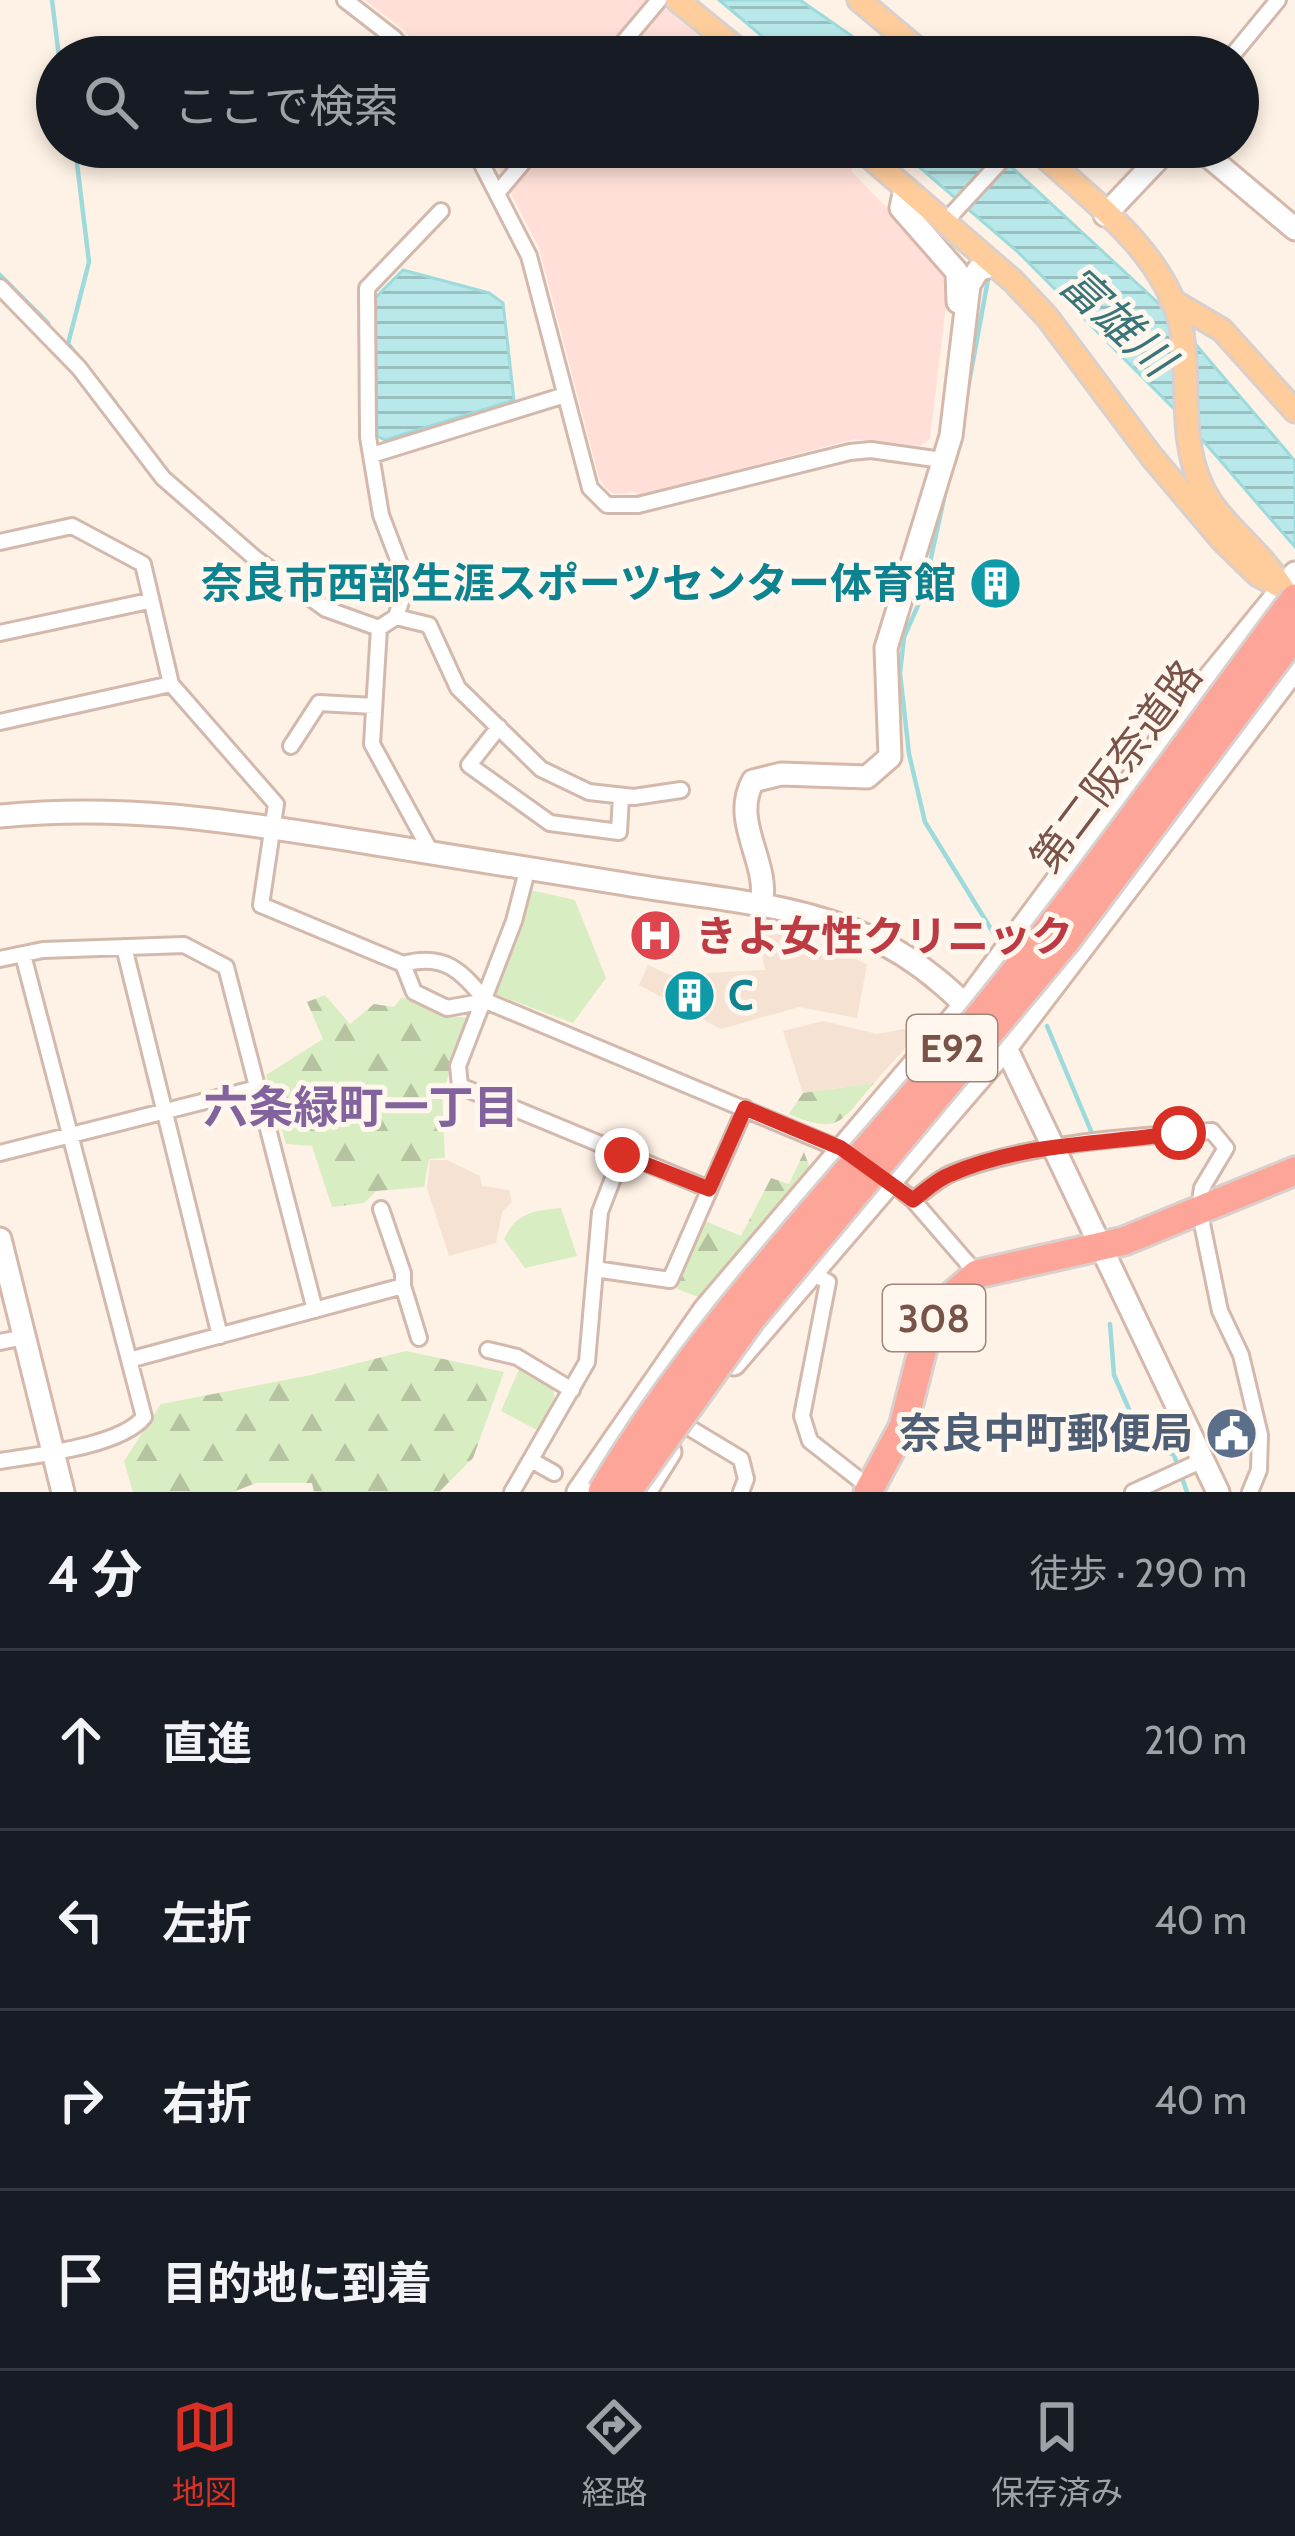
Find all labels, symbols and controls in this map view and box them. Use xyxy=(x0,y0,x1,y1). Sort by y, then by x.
search box xyxy=(36,36,1259,168)
icon: search xyxy=(78,69,144,135)
text: ここで検索 xyxy=(174,79,399,133)
water label: 富雄川 xyxy=(1049,255,1188,390)
building icon: 奈良市西部生涯スポーツセンター体育館 xyxy=(967,555,1023,611)
place label: 奈良市西部生涯スポーツセンター体育館 xyxy=(201,557,956,609)
street label: 第二阪奈道路 xyxy=(1019,650,1213,882)
hospital icon: きよ女性クリニック xyxy=(628,908,684,964)
place label: きよ女性クリニック xyxy=(695,910,1073,962)
building icon: C xyxy=(661,967,717,1023)
place label: C xyxy=(728,969,754,1021)
road number: E92 xyxy=(907,1015,997,1081)
district label: 六条緑町一丁目 xyxy=(203,1080,519,1134)
route start xyxy=(1152,1106,1206,1160)
route end xyxy=(595,1128,649,1182)
road number: 308 xyxy=(883,1285,985,1351)
public building icon: 奈良中町郵便局 xyxy=(1204,1405,1260,1461)
place label: 奈良中町郵便局 xyxy=(899,1407,1193,1459)
text: 4 分 xyxy=(48,1543,142,1605)
text: 徒歩 · 290 m xyxy=(1029,1549,1247,1597)
icon: ahead xyxy=(48,1707,114,1773)
text: 直進 xyxy=(162,1716,252,1770)
text: 210 m xyxy=(1144,1716,1247,1764)
icon: left xyxy=(48,1887,114,1953)
text: 左折 xyxy=(162,1896,252,1950)
text: 40 m xyxy=(1154,1896,1247,1944)
icon: right xyxy=(48,2067,114,2133)
text: 右折 xyxy=(162,2076,252,2130)
text: 40 m xyxy=(1154,2076,1247,2124)
icon: arrive xyxy=(48,2247,114,2313)
text: 目的地に到着 xyxy=(162,2256,432,2310)
tab: 地図 xyxy=(172,2394,238,2514)
tab: 経路 xyxy=(581,2394,647,2514)
tab: 保存済み xyxy=(991,2394,1123,2514)

